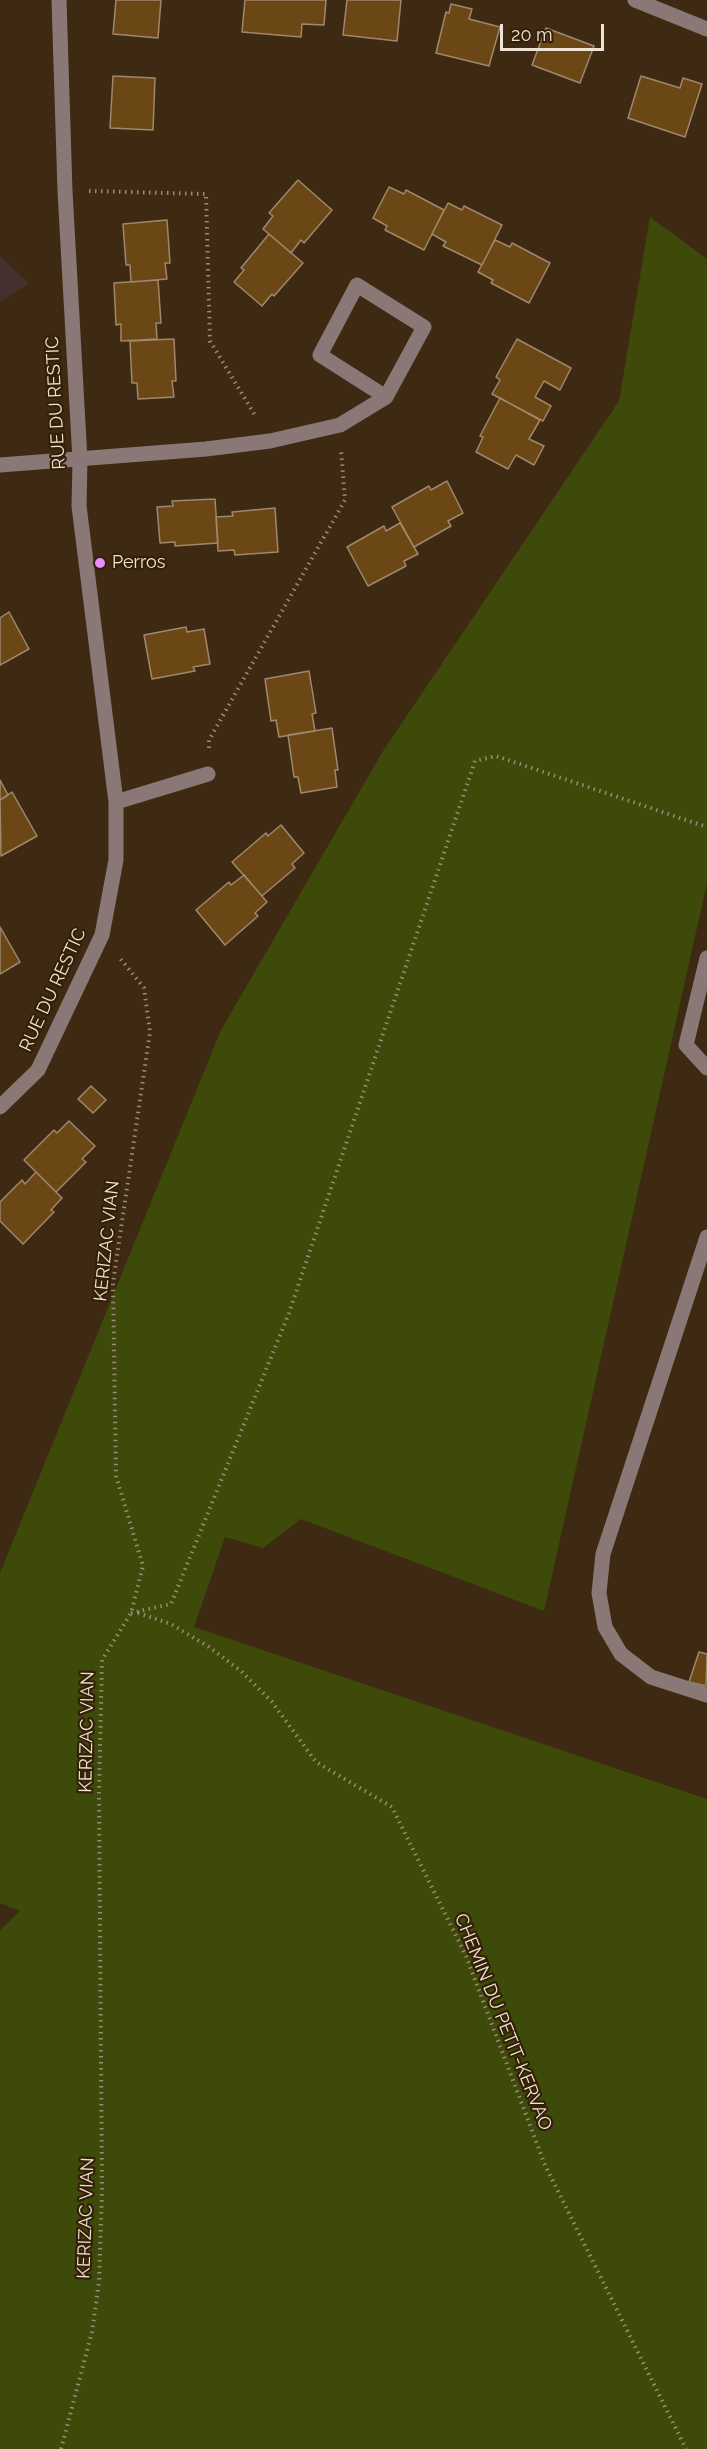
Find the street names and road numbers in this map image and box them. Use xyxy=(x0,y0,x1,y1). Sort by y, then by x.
street label: RUE DU RESTIC xyxy=(42,336,70,470)
street label: RUE DU RESTIC xyxy=(15,925,91,1055)
street label: KERIZAC VIAN xyxy=(90,1179,124,1303)
street label: KERIZAC VIAN xyxy=(75,1671,99,1793)
street label: CHEMIN DU PETIT-KERVAO xyxy=(450,1911,556,2133)
street label: KERIZAC VIAN xyxy=(73,2157,99,2279)

